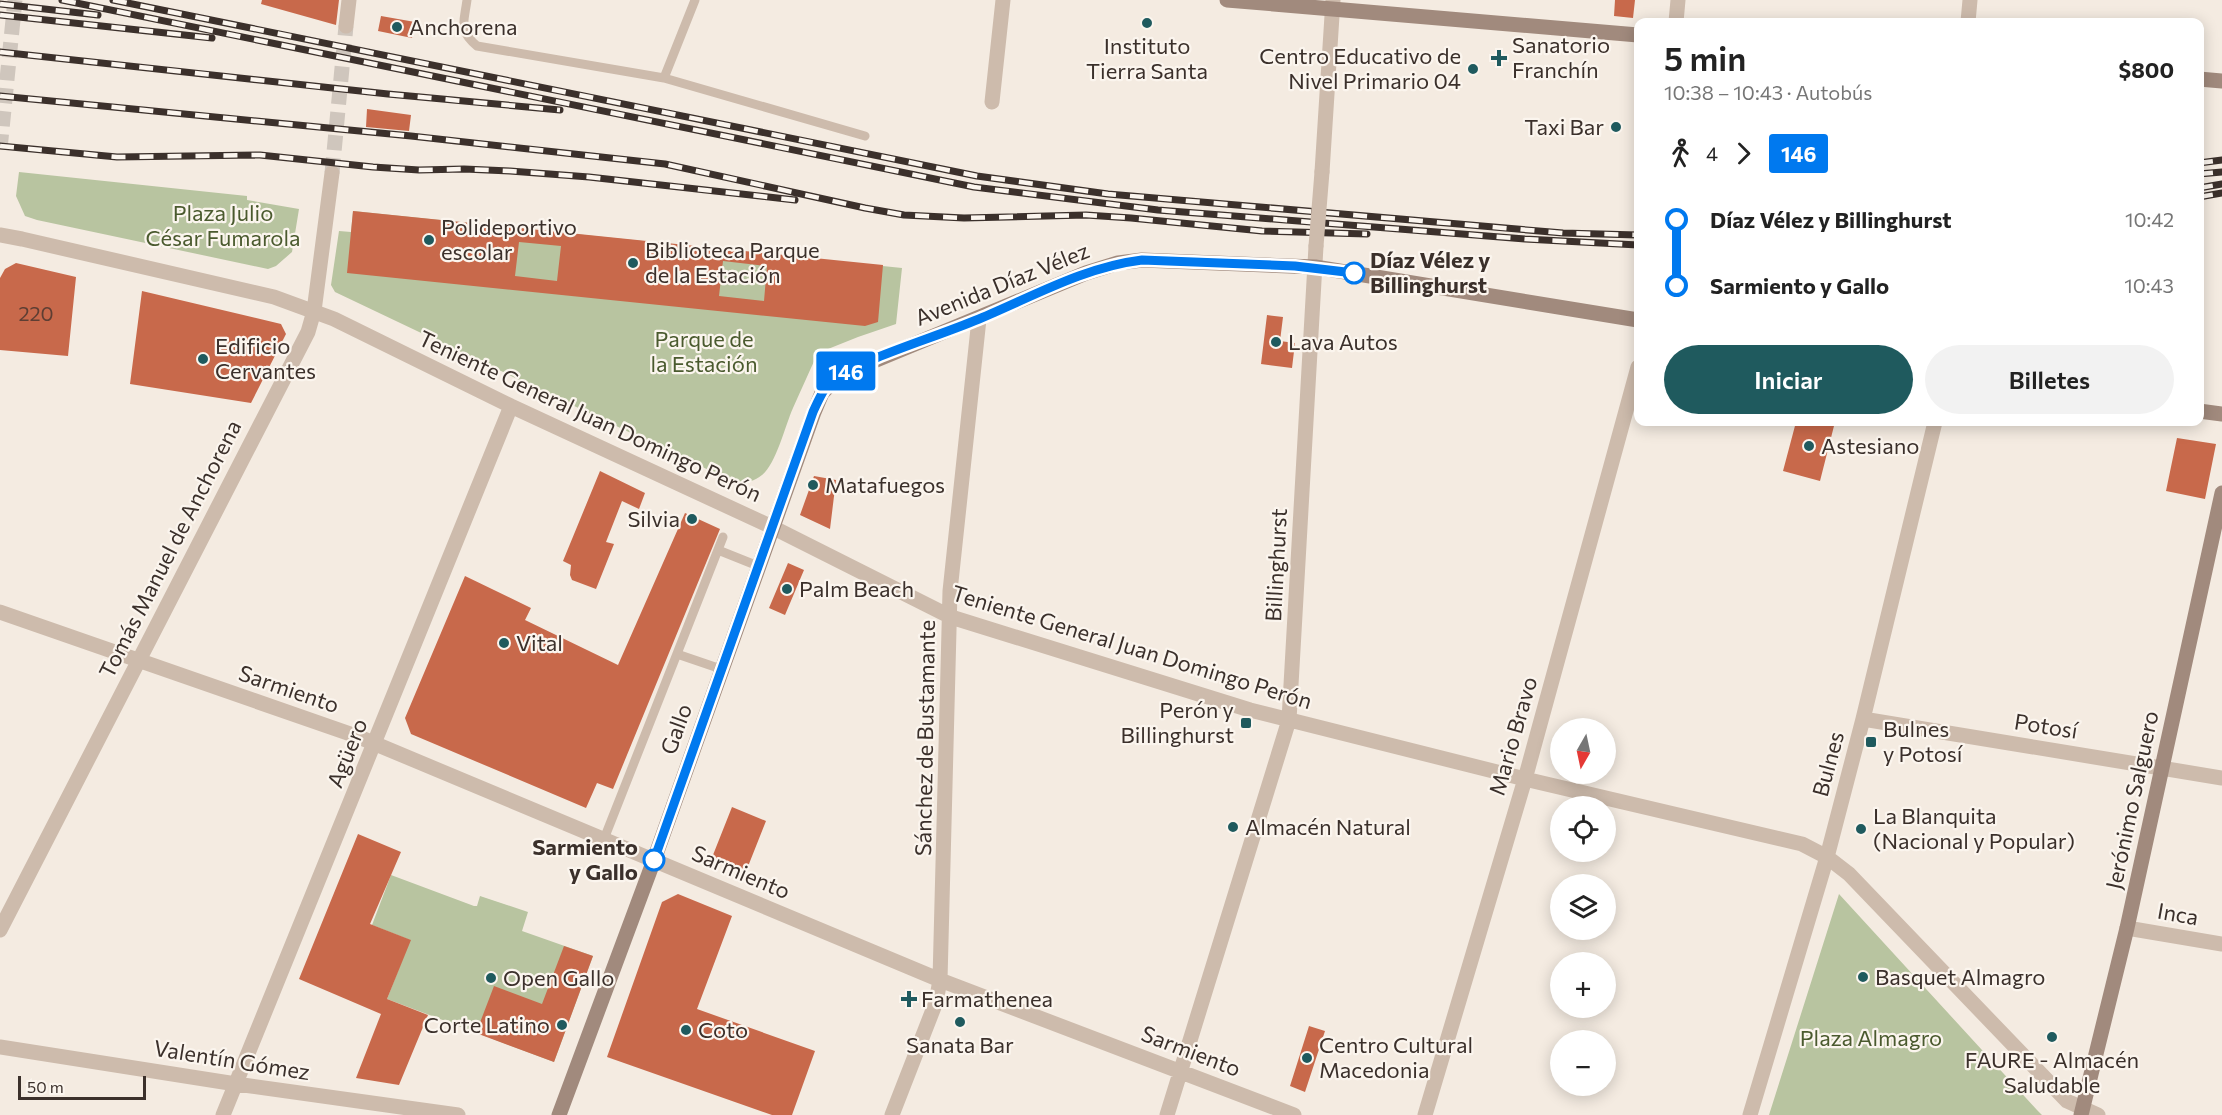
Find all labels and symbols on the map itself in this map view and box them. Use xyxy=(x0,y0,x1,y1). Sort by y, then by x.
place label: Anchorena xyxy=(409,13,518,40)
marker: Instituto Tierra Santa xyxy=(1140,16,1154,30)
marker: Anchorena xyxy=(390,20,404,34)
place label: Sanatorio Franchín xyxy=(1512,31,1610,83)
place label: Instituto Tierra Santa xyxy=(1086,32,1208,84)
place label: Centro Educativo de Nivel Primario 04 xyxy=(1259,42,1461,94)
marker: Sanatorio Franchín xyxy=(1490,49,1508,67)
marker: Centro Educativo de Nivel Primario 04 xyxy=(1466,62,1480,76)
place label: Taxi Bar xyxy=(1524,113,1604,140)
marker: Taxi Bar xyxy=(1609,120,1623,134)
park label: Plaza Julio César Fumarola xyxy=(145,199,301,251)
place label: Polideportivo escolar xyxy=(441,213,577,265)
marker: Polideportivo escolar xyxy=(422,233,436,247)
place label: Biblioteca Parque de la Estación xyxy=(645,236,820,288)
street label: Avenida Díaz Vélez xyxy=(911,236,1093,331)
place label: Díaz Vélez y Billinghurst xyxy=(1370,246,1490,298)
marker: Biblioteca Parque de la Estación xyxy=(626,256,640,270)
marker: Díaz Vélez y Billinghurst xyxy=(1343,262,1365,284)
house number: 220 xyxy=(18,301,54,325)
street label: Teniente General Juan Domingo Perón xyxy=(415,324,766,507)
park label: Parque de la Estación xyxy=(650,325,758,377)
place label: Lava Autos xyxy=(1288,328,1398,355)
place label: Edificio Cervantes xyxy=(215,332,316,384)
marker: Lava Autos xyxy=(1269,335,1283,349)
marker: Edificio Cervantes xyxy=(196,352,210,366)
line badge: 146 xyxy=(812,352,880,391)
street label: Tomás Manuel de Anchorena xyxy=(93,415,247,682)
place label: Astesiano xyxy=(1821,432,1920,459)
marker: Astesiano xyxy=(1802,439,1816,453)
place label: Matafuegos xyxy=(825,471,945,498)
marker: Matafuegos xyxy=(806,478,820,492)
place label: Silvia xyxy=(627,505,680,532)
street label: Billinghurst xyxy=(1259,508,1292,622)
marker: Silvia xyxy=(685,512,699,526)
place label: Palm Beach xyxy=(799,575,914,602)
street label: Teniente General Juan Domingo Perón xyxy=(949,579,1315,714)
marker: Palm Beach xyxy=(780,582,794,596)
street label: Sánchez de Bustamante xyxy=(909,620,940,856)
place label: Vital xyxy=(516,629,563,656)
marker: Vital xyxy=(497,636,511,650)
street label: Sarmiento xyxy=(235,659,343,718)
street label: Mario Bravo xyxy=(1483,673,1542,798)
place label: Perón y Billinghurst xyxy=(1121,696,1234,748)
street label: Gallo xyxy=(654,700,697,758)
street label: Potosí xyxy=(2012,707,2081,744)
street label: Jerónimo Salguero xyxy=(2099,708,2164,892)
street label: Agüero xyxy=(321,714,373,791)
place label: Bulnes y Potosí xyxy=(1883,715,1964,767)
marker: Perón y Billinghurst xyxy=(1239,716,1253,730)
north arrow xyxy=(1550,718,1616,784)
street label: Bulnes xyxy=(1806,728,1849,799)
marker: Bulnes y Potosí xyxy=(1864,735,1878,749)
place label: La Blanquita (Nacional y Popular) xyxy=(1873,802,2075,854)
place label: Almacén Natural xyxy=(1245,813,1411,840)
marker: Almacén Natural xyxy=(1226,820,1240,834)
marker: La Blanquita (Nacional y Popular) xyxy=(1854,822,1868,836)
place label: Sarmiento y Gallo xyxy=(532,833,638,885)
street label: Sarmiento xyxy=(688,839,794,904)
marker: Sarmiento y Gallo xyxy=(643,849,665,871)
street label: Inca xyxy=(2155,897,2201,930)
place label: Basquet Almagro xyxy=(1875,963,2046,990)
place label: Open Gallo xyxy=(503,964,614,991)
marker: Basquet Almagro xyxy=(1856,970,1870,984)
marker: Open Gallo xyxy=(484,971,498,985)
place label: Farmathenea xyxy=(921,985,1053,1012)
marker: Farmathenea xyxy=(902,992,916,1006)
place label: Corte Latino xyxy=(424,1011,550,1038)
marker: Sanata Bar xyxy=(953,1015,967,1029)
place label: Coto xyxy=(698,1016,748,1043)
marker: Corte Latino xyxy=(555,1018,569,1032)
street label: Sarmiento xyxy=(1138,1019,1245,1082)
marker: Coto xyxy=(679,1023,693,1037)
park label: Plaza Almagro xyxy=(1800,1024,1942,1051)
marker: FAURE - Almacén Saludable xyxy=(2045,1030,2059,1044)
place label: Sanata Bar xyxy=(906,1031,1014,1058)
place label: Centro Cultural Macedonia xyxy=(1319,1031,1473,1083)
street label: Valentín Gómez xyxy=(152,1034,312,1085)
place label: FAURE - Almacén Saludable xyxy=(1965,1046,2139,1098)
marker: Centro Cultural Macedonia xyxy=(1300,1051,1314,1065)
scale bar xyxy=(18,1073,146,1100)

